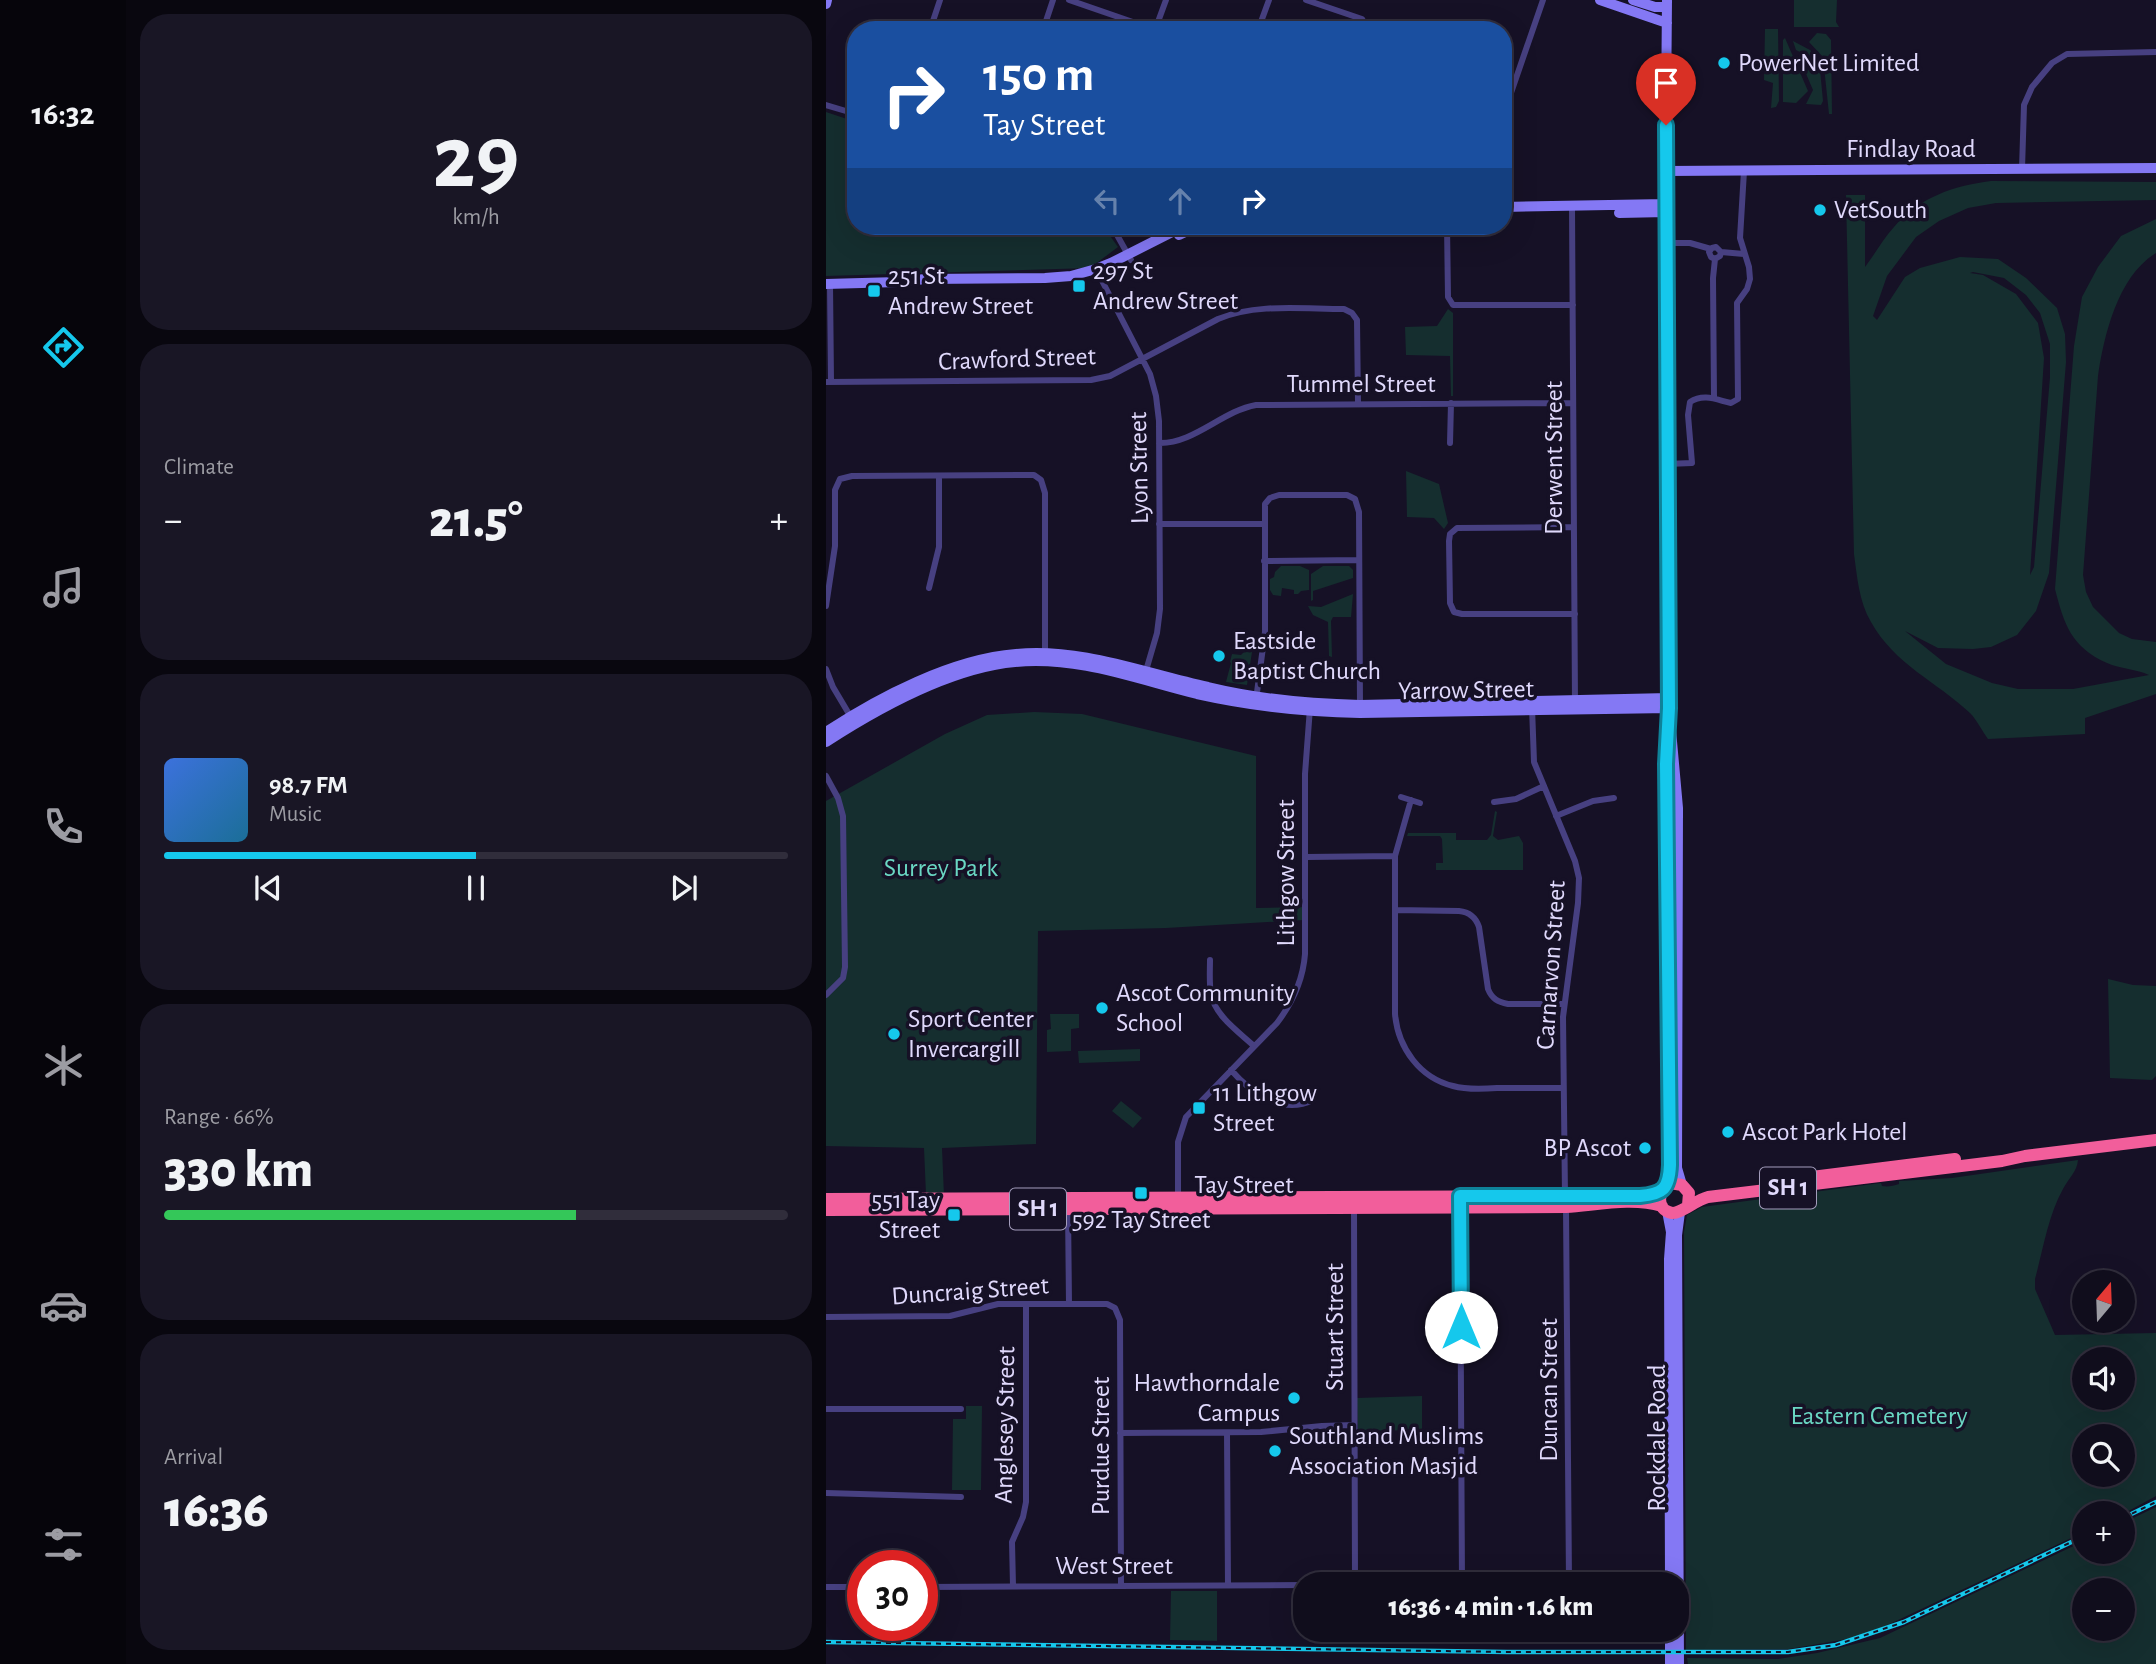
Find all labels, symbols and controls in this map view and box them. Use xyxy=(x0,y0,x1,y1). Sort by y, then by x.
icon: right xyxy=(868,49,959,140)
place label: PowerNet Limited xyxy=(1738,50,1920,76)
text: 150 m xyxy=(983,51,1094,100)
pin xyxy=(1636,53,1696,125)
marker: PowerNet Limited xyxy=(1716,55,1732,71)
icon: arrive xyxy=(1647,64,1685,102)
text: 16:32 xyxy=(31,98,95,130)
text: Tay Street xyxy=(983,109,1105,141)
text: 29 xyxy=(433,113,519,204)
street label: Findlay Road xyxy=(1846,136,1976,162)
icon: left xyxy=(1088,182,1126,220)
icon: ahead xyxy=(1161,182,1199,220)
icon: right xyxy=(1234,182,1272,220)
place label: VetSouth xyxy=(1834,197,1927,223)
marker: VetSouth xyxy=(1812,202,1828,218)
text: km/h xyxy=(452,206,500,229)
place label: 297 St Andrew Street xyxy=(1093,258,1238,314)
place label: 251 St Andrew Street xyxy=(888,263,1033,319)
marker: 297 St Andrew Street xyxy=(1071,278,1087,294)
marker: 251 St Andrew Street xyxy=(866,283,882,299)
icon: directions xyxy=(39,323,88,372)
street label: Crawford Street xyxy=(938,343,1096,375)
street label: Tummel Street xyxy=(1286,371,1436,397)
street label: Derwent Street xyxy=(1541,381,1567,535)
street label: Lyon Street xyxy=(1125,412,1153,524)
text: Climate xyxy=(164,456,234,479)
text: 21.5° xyxy=(429,494,523,546)
text: − xyxy=(164,502,182,540)
text: + xyxy=(770,502,788,540)
icon: music xyxy=(39,563,88,612)
place label: Eastside Baptist Church xyxy=(1233,628,1381,684)
marker: Eastside Baptist Church xyxy=(1211,648,1227,664)
street label: Yarrow Street xyxy=(1398,676,1534,704)
text: 98.7 FM xyxy=(269,772,348,798)
street label: Lithgow Street xyxy=(1273,799,1299,947)
icon: phone xyxy=(39,802,88,851)
text: Music xyxy=(269,803,321,826)
park label: Surrey Park xyxy=(884,855,998,881)
icon: previous xyxy=(249,869,287,907)
icon: pause xyxy=(457,869,495,907)
icon: next xyxy=(665,869,703,907)
street label: Carnarvon Street xyxy=(1532,879,1570,1051)
place label: Ascot Community School xyxy=(1116,980,1295,1036)
marker: Ascot Community School xyxy=(1094,1000,1110,1016)
place label: Sport Center Invercargill xyxy=(908,1006,1034,1062)
marker: Sport Center Invercargill xyxy=(886,1026,902,1042)
icon: climate xyxy=(39,1041,88,1090)
place label: 11 Lithgow Street xyxy=(1213,1080,1317,1136)
marker: 11 Lithgow Street xyxy=(1191,1100,1207,1116)
text: Range · 66% xyxy=(164,1106,274,1129)
place label: Ascot Park Hotel xyxy=(1742,1119,1908,1145)
marker: Ascot Park Hotel xyxy=(1720,1124,1736,1140)
place label: BP Ascot xyxy=(1544,1135,1631,1161)
marker: BP Ascot xyxy=(1637,1140,1653,1156)
text: 330 km xyxy=(164,1144,313,1196)
road number: SH 1 xyxy=(1760,1168,1816,1208)
street label: Tay Street xyxy=(1194,1172,1294,1198)
marker: 592 Tay Street xyxy=(1133,1185,1149,1201)
place label: 551 Tay Street xyxy=(871,1187,940,1243)
road number: SH 1 xyxy=(1010,1189,1066,1230)
marker: 551 Tay Street xyxy=(946,1207,962,1223)
place label: 592 Tay Street xyxy=(1072,1207,1210,1233)
street label: Stuart Street xyxy=(1322,1263,1348,1391)
north arrow xyxy=(2072,1270,2135,1334)
map controls xyxy=(2072,1270,2135,1641)
street label: Duncraig Street xyxy=(890,1273,1050,1309)
icon: car xyxy=(39,1281,88,1330)
position arrow xyxy=(1424,1290,1498,1364)
street label: Duncan Street xyxy=(1536,1318,1562,1462)
street label: Anglesey Street xyxy=(991,1346,1019,1504)
button: sound xyxy=(2072,1347,2135,1410)
street label: Rockdale Road xyxy=(1644,1364,1670,1512)
place label: Hawthorndale Campus xyxy=(1134,1370,1280,1426)
street label: Purdue Street xyxy=(1088,1377,1114,1515)
marker: Hawthorndale Campus xyxy=(1286,1390,1302,1406)
park label: Eastern Cemetery xyxy=(1790,1403,1968,1429)
place label: Southland Muslims Association Masjid xyxy=(1289,1423,1484,1479)
button: search xyxy=(2072,1424,2135,1487)
marker: Southland Muslims Association Masjid xyxy=(1267,1443,1283,1459)
text: Arrival xyxy=(164,1446,223,1469)
text: 16:36 xyxy=(164,1484,269,1536)
button: + xyxy=(2072,1501,2135,1564)
icon: filters xyxy=(39,1520,88,1569)
speed limit sign: 30 xyxy=(847,1550,938,1641)
street label: West Street xyxy=(1055,1553,1173,1579)
button: − xyxy=(2072,1578,2135,1641)
text: 16:36 · 4 min · 1.6 km xyxy=(1389,1594,1593,1620)

